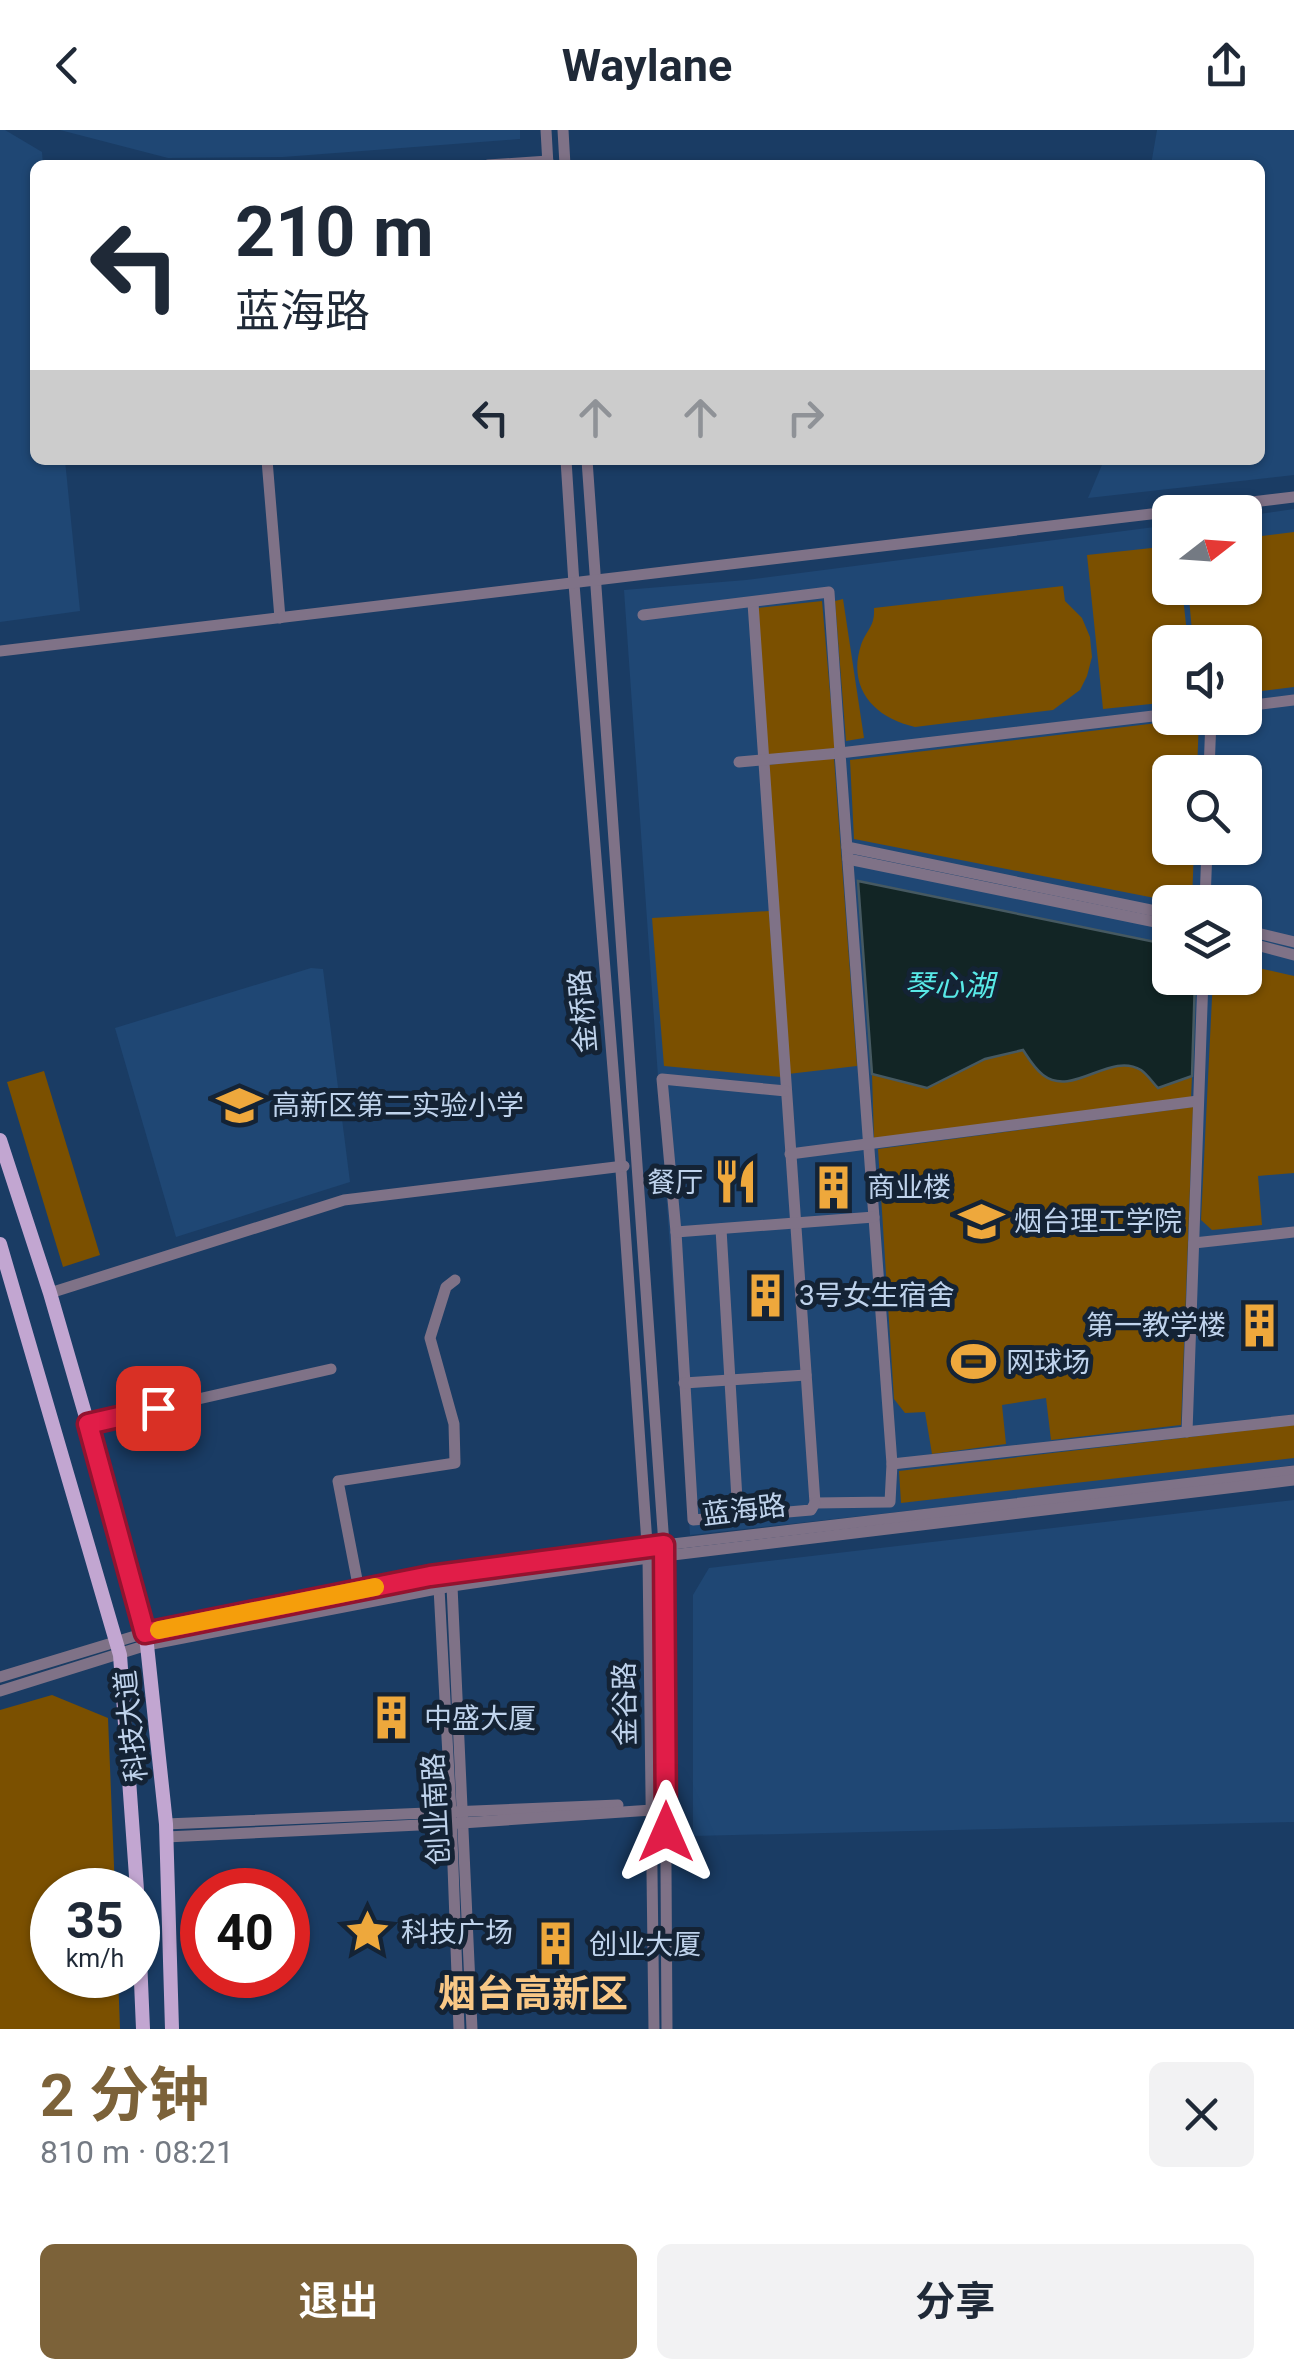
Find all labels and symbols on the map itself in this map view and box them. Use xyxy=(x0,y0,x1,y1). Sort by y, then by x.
north arrow xyxy=(1152,495,1262,605)
street label: 金桥路 xyxy=(563,968,603,1054)
water label: 琴心湖 xyxy=(904,968,998,1003)
school or university icon: 高新区第二实验小学 xyxy=(215,1081,263,1129)
place label: 高新区第二实验小学 xyxy=(272,1089,524,1122)
restaurant icon: 餐厅 xyxy=(712,1158,760,1206)
building icon: 商业楼 xyxy=(810,1163,858,1211)
place label: 餐厅 xyxy=(647,1166,703,1199)
place label: 商业楼 xyxy=(867,1171,951,1204)
school or university icon: 烟台理工学院 xyxy=(957,1197,1005,1245)
place label: 烟台理工学院 xyxy=(1014,1205,1182,1238)
building icon: 3号女生宿舍 xyxy=(742,1271,790,1319)
place label: 3号女生宿舍 xyxy=(799,1279,955,1312)
building icon: 第一教学楼 xyxy=(1235,1301,1283,1349)
place label: 第一教学楼 xyxy=(1086,1309,1226,1342)
sports icon: 网球场 xyxy=(949,1338,997,1386)
place label: 网球场 xyxy=(1006,1346,1090,1379)
pin xyxy=(116,1366,201,1451)
street label: 蓝海路 xyxy=(700,1489,788,1531)
street label: 金谷路 xyxy=(608,1662,642,1746)
street label: 科技大道 xyxy=(109,1669,153,1783)
building icon: 中盛大厦 xyxy=(367,1694,415,1742)
place label: 中盛大厦 xyxy=(424,1702,536,1735)
street label: 创业南路 xyxy=(417,1752,455,1866)
position arrow xyxy=(614,1780,718,1884)
speed limit sign: 40 xyxy=(180,1868,310,1998)
place icon: 科技广场 xyxy=(344,1908,392,1956)
place label: 科技广场 xyxy=(401,1916,513,1949)
building icon: 创业大厦 xyxy=(532,1920,580,1968)
place label: 创业大厦 xyxy=(589,1928,701,1961)
district label: 烟台高新区 xyxy=(438,1972,628,2016)

